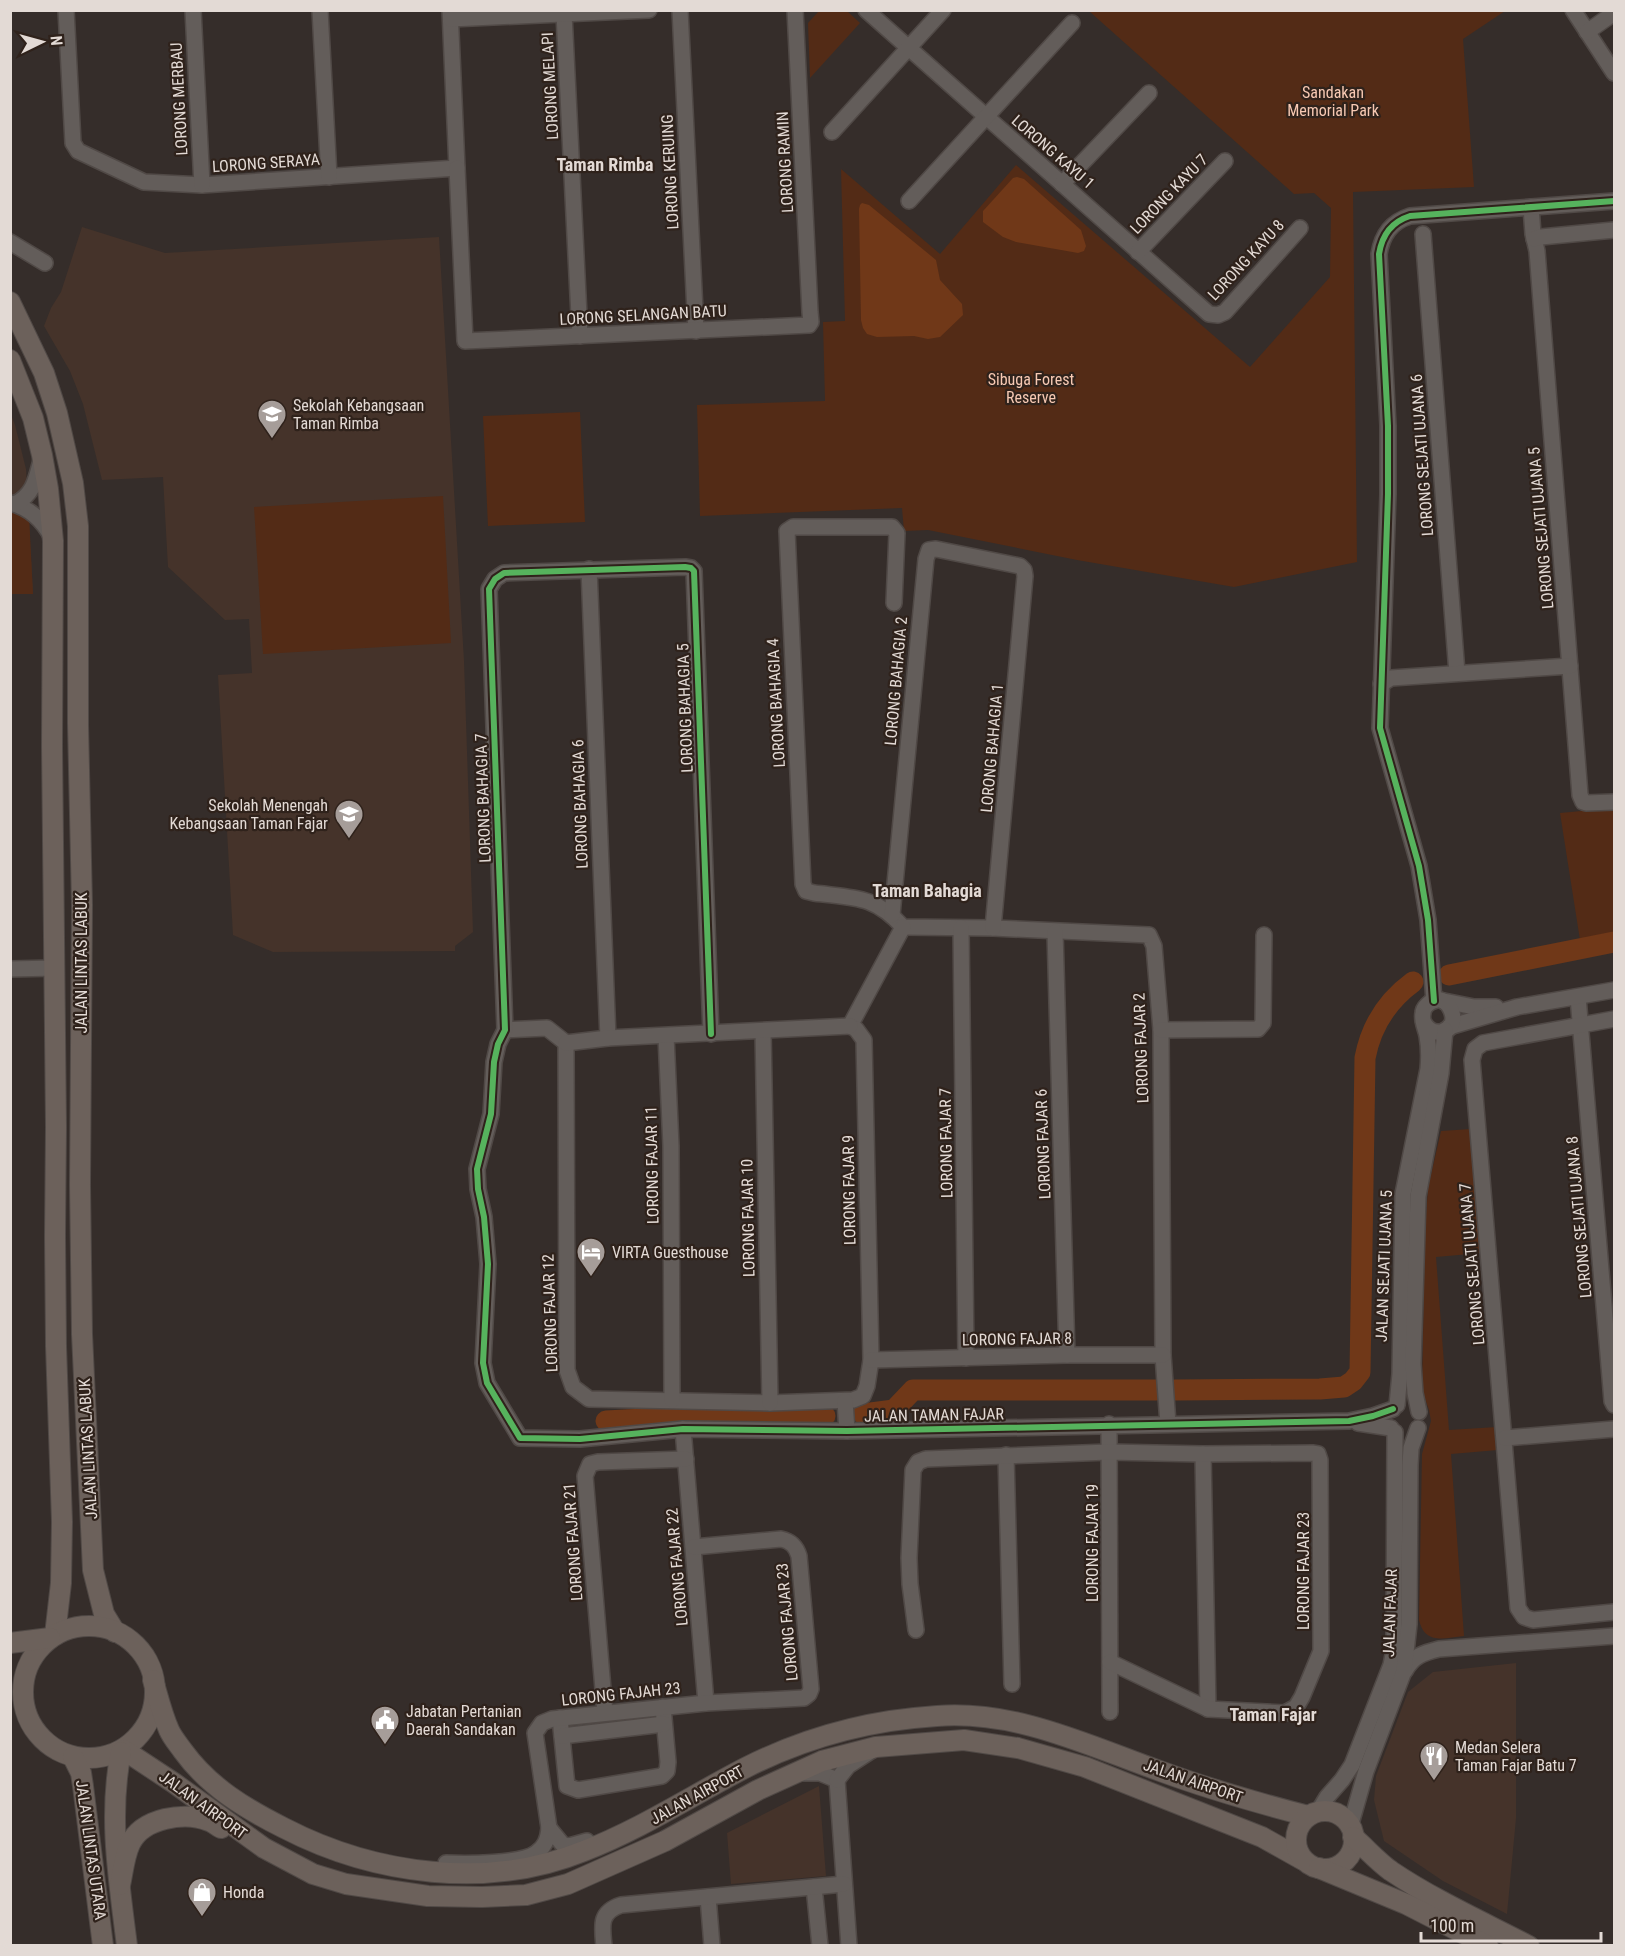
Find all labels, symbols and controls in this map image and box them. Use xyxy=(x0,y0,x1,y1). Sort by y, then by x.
north arrow xyxy=(12,12,72,72)
street label: LORONG MELAPI xyxy=(538,32,562,140)
text: N xyxy=(47,35,66,46)
street label: LORONG MERBAU xyxy=(167,42,191,156)
park label: Sandakan Memorial Park xyxy=(1287,83,1380,120)
street label: LORONG RAMIN xyxy=(773,111,797,213)
street label: LORONG KAYU 1 xyxy=(1008,111,1098,193)
street label: LORONG KERUING xyxy=(657,114,683,230)
street label: LORONG SERAYA xyxy=(211,150,321,176)
street label: LORONG KAYU 7 xyxy=(1126,150,1212,238)
district label: Taman Rimba xyxy=(557,154,653,175)
street label: LORONG KAYU 8 xyxy=(1204,216,1288,304)
street label: LORONG SELANGAN BATU xyxy=(559,301,727,329)
park label: Sibuga Forest Reserve xyxy=(988,370,1075,407)
street label: LORONG SEJATI UJANA 6 xyxy=(1407,373,1437,537)
place label: Sekolah Kebangsaan Taman Rimba xyxy=(293,396,424,433)
school or university icon: Sekolah Kebangsaan Taman Rimba xyxy=(256,398,288,440)
street label: LORONG SEJATI UJANA 5 xyxy=(1524,446,1558,610)
street label: LORONG BAHAGIA 2 xyxy=(881,616,911,746)
street label: LORONG BAHAGIA 4 xyxy=(763,638,789,768)
street label: LORONG BAHAGIA 5 xyxy=(673,643,697,773)
street label: LORONG BAHAGIA 1 xyxy=(977,683,1007,813)
street label: LORONG BAHAGIA 7 xyxy=(471,733,495,863)
street label: LORONG BAHAGIA 6 xyxy=(568,739,592,869)
place label: Sekolah Menengah Kebangsaan Taman Fajar xyxy=(170,796,328,833)
school or university icon: Sekolah Menengah Kebangsaan Taman Fajar xyxy=(333,798,365,840)
district label: Taman Bahagia xyxy=(872,880,982,901)
street label: JALAN LINTAS LABUK xyxy=(72,892,91,1034)
street label: LORONG FAJAR 2 xyxy=(1130,992,1152,1103)
street label: LORONG FAJAR 7 xyxy=(936,1088,956,1198)
street label: LORONG FAJAR 6 xyxy=(1032,1088,1054,1199)
street label: LORONG FAJAR 11 xyxy=(641,1106,663,1224)
street label: LORONG FAJAR 9 xyxy=(839,1135,859,1245)
street label: LORONG SEJATI UJANA 8 xyxy=(1562,1135,1596,1299)
street label: LORONG FAJAR 10 xyxy=(737,1159,759,1277)
street label: LORONG SEJATI UJANA 7 xyxy=(1455,1182,1489,1346)
street label: JALAN SEJATI UJANA 5 xyxy=(1372,1190,1396,1342)
hotel icon: VIRTA Guesthouse xyxy=(575,1236,607,1278)
place label: VIRTA Guesthouse xyxy=(612,1243,728,1262)
street label: LORONG FAJAR 12 xyxy=(538,1254,562,1372)
street label: LORONG FAJAR 8 xyxy=(962,1329,1072,1349)
street label: JALAN LINTAS LABUK xyxy=(75,1378,101,1520)
street label: JALAN TAMAN FAJAR xyxy=(864,1404,1005,1426)
street label: LORONG FAJAR 21 xyxy=(559,1482,587,1602)
street label: LORONG FAJAR 19 xyxy=(1083,1484,1102,1602)
street label: LORONG FAJAR 22 xyxy=(662,1507,692,1627)
street label: LORONG FAJAR 23 xyxy=(1294,1512,1313,1630)
street label: LORONG FAJAR 23 xyxy=(772,1562,802,1682)
street label: JALAN FAJAR xyxy=(1379,1568,1401,1657)
street label: LORONG FAJAH 23 xyxy=(561,1678,681,1710)
place label: Jabatan Pertanian Daerah Sandakan xyxy=(406,1702,522,1739)
public building icon: Jabatan Pertanian Daerah Sandakan xyxy=(369,1704,401,1746)
district label: Taman Fajar xyxy=(1229,1704,1317,1725)
place label: Medan Selera Taman Fajar Batu 7 xyxy=(1455,1738,1577,1775)
restaurant icon: Medan Selera Taman Fajar Batu 7 xyxy=(1418,1740,1450,1782)
street label: JALAN AIRPORT xyxy=(1141,1755,1245,1807)
street label: JALAN AIRPORT xyxy=(647,1762,747,1828)
street label: JALAN AIRPORT xyxy=(155,1767,251,1843)
street label: JALAN LINTAS UTARA xyxy=(72,1779,110,1921)
shop icon: Honda xyxy=(186,1876,218,1918)
place label: Honda xyxy=(223,1883,264,1902)
scale bar xyxy=(1421,1905,1601,1943)
text: 100 m xyxy=(1430,1915,1474,1936)

